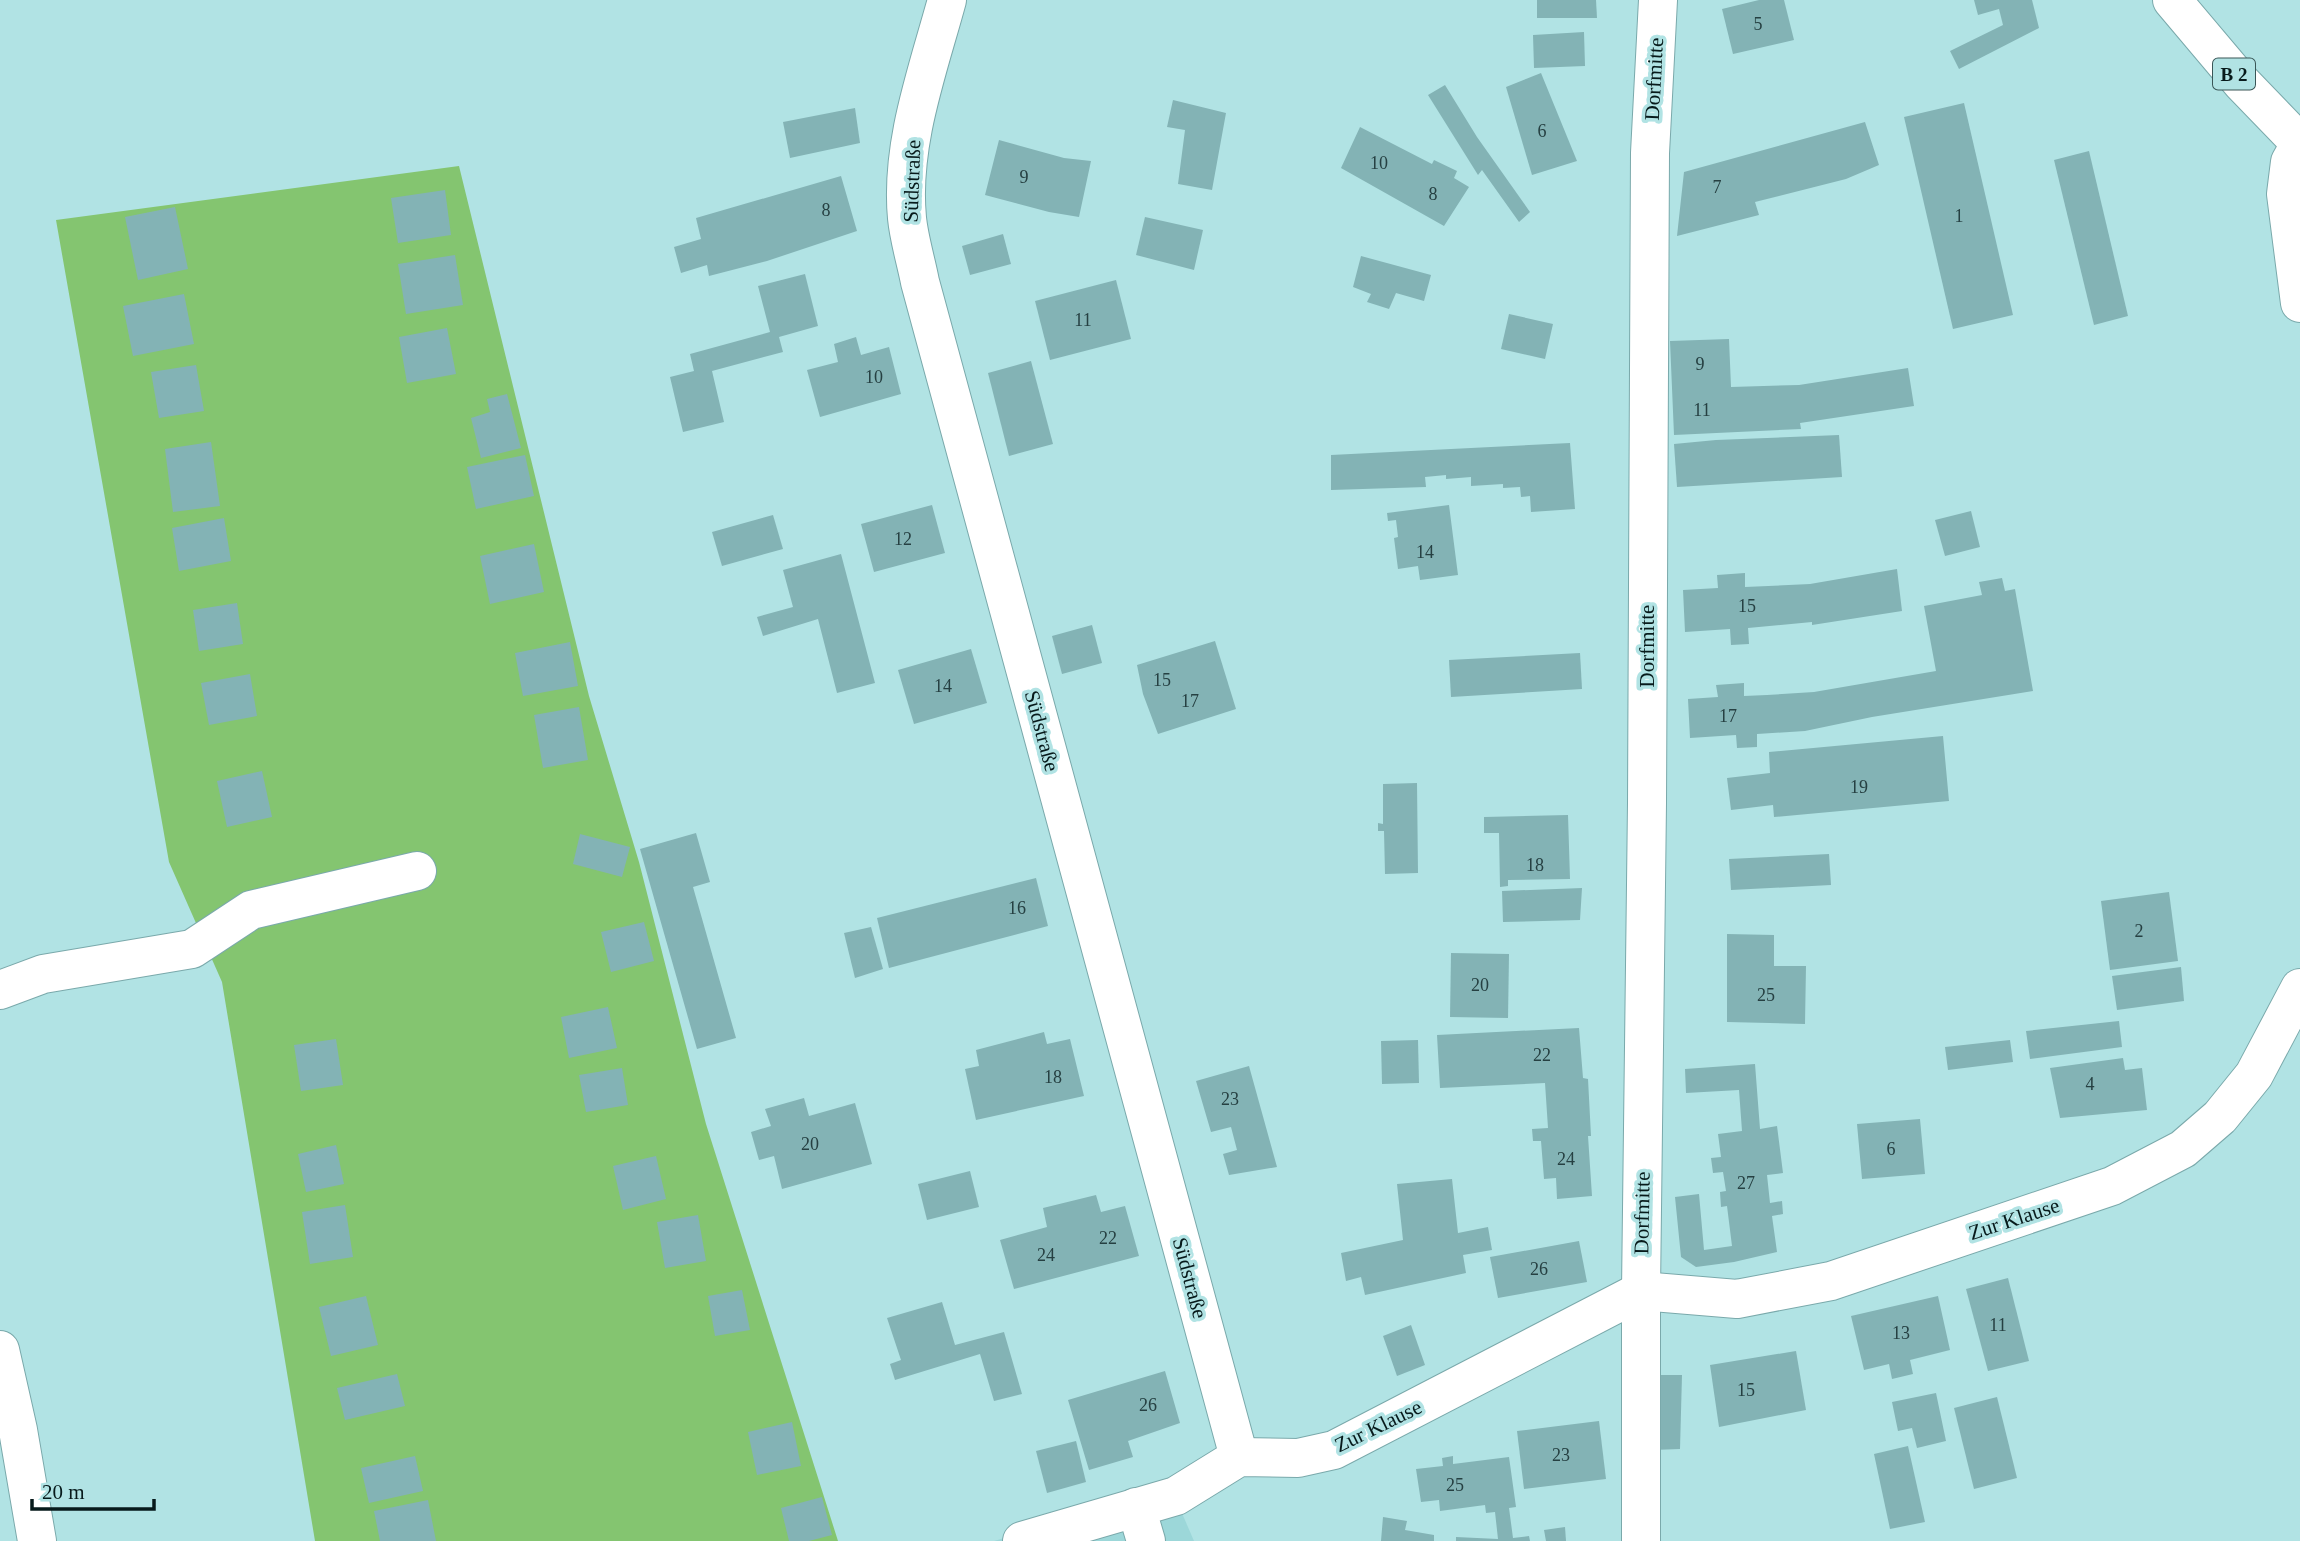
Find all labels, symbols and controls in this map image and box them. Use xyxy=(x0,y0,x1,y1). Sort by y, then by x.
house number: 5 xyxy=(1754,14,1763,34)
street label: Dorfmitte xyxy=(1640,37,1668,121)
road number: B 2 xyxy=(2213,58,2255,90)
house number: 6 xyxy=(1538,121,1547,141)
street label: Südstraße xyxy=(899,139,925,223)
house number: 10 xyxy=(1370,153,1388,173)
house number: 9 xyxy=(1020,167,1029,187)
house number: 7 xyxy=(1713,177,1722,197)
house number: 8 xyxy=(1429,184,1438,204)
house number: 8 xyxy=(822,200,831,220)
house number: 1 xyxy=(1955,206,1964,226)
house number: 11 xyxy=(1074,310,1092,330)
house number: 9 xyxy=(1696,354,1705,374)
house number: 10 xyxy=(865,367,883,387)
house number: 11 xyxy=(1693,400,1711,420)
house number: 12 xyxy=(894,529,912,549)
house number: 14 xyxy=(1416,542,1434,562)
house number: 15 xyxy=(1738,596,1756,616)
street label: Dorfmitte xyxy=(1635,605,1659,687)
house number: 15 xyxy=(1153,670,1171,690)
house number: 14 xyxy=(934,676,952,696)
street label: Südstraße xyxy=(1020,688,1064,774)
house number: 17 xyxy=(1181,691,1199,711)
house number: 17 xyxy=(1719,706,1737,726)
house number: 19 xyxy=(1850,777,1868,797)
house number: 18 xyxy=(1526,855,1544,875)
house number: 16 xyxy=(1008,898,1026,918)
house number: 2 xyxy=(2135,921,2144,941)
house number: 20 xyxy=(1471,975,1489,995)
house number: 25 xyxy=(1757,985,1775,1005)
house number: 22 xyxy=(1533,1045,1551,1065)
house number: 18 xyxy=(1044,1067,1062,1087)
house number: 4 xyxy=(2086,1074,2095,1094)
house number: 23 xyxy=(1221,1089,1239,1109)
house number: 20 xyxy=(801,1134,819,1154)
house number: 6 xyxy=(1887,1139,1896,1159)
house number: 24 xyxy=(1557,1149,1575,1169)
street label: Dorfmitte xyxy=(1629,1171,1655,1255)
house number: 27 xyxy=(1737,1173,1755,1193)
street label: Zur Klause xyxy=(1966,1193,2062,1245)
house number: 22 xyxy=(1099,1228,1117,1248)
street label: Südstraße xyxy=(1168,1235,1212,1321)
house number: 24 xyxy=(1037,1245,1055,1265)
house number: 26 xyxy=(1530,1259,1548,1279)
house number: 11 xyxy=(1989,1315,2007,1335)
house number: 13 xyxy=(1892,1323,1910,1343)
house number: 15 xyxy=(1737,1380,1755,1400)
house number: 26 xyxy=(1139,1395,1157,1415)
street label: Zur Klause xyxy=(1331,1395,1425,1457)
house number: 23 xyxy=(1552,1445,1570,1465)
scale bar xyxy=(32,1468,154,1512)
house number: 25 xyxy=(1446,1475,1464,1495)
text: 20 m xyxy=(42,1480,85,1504)

